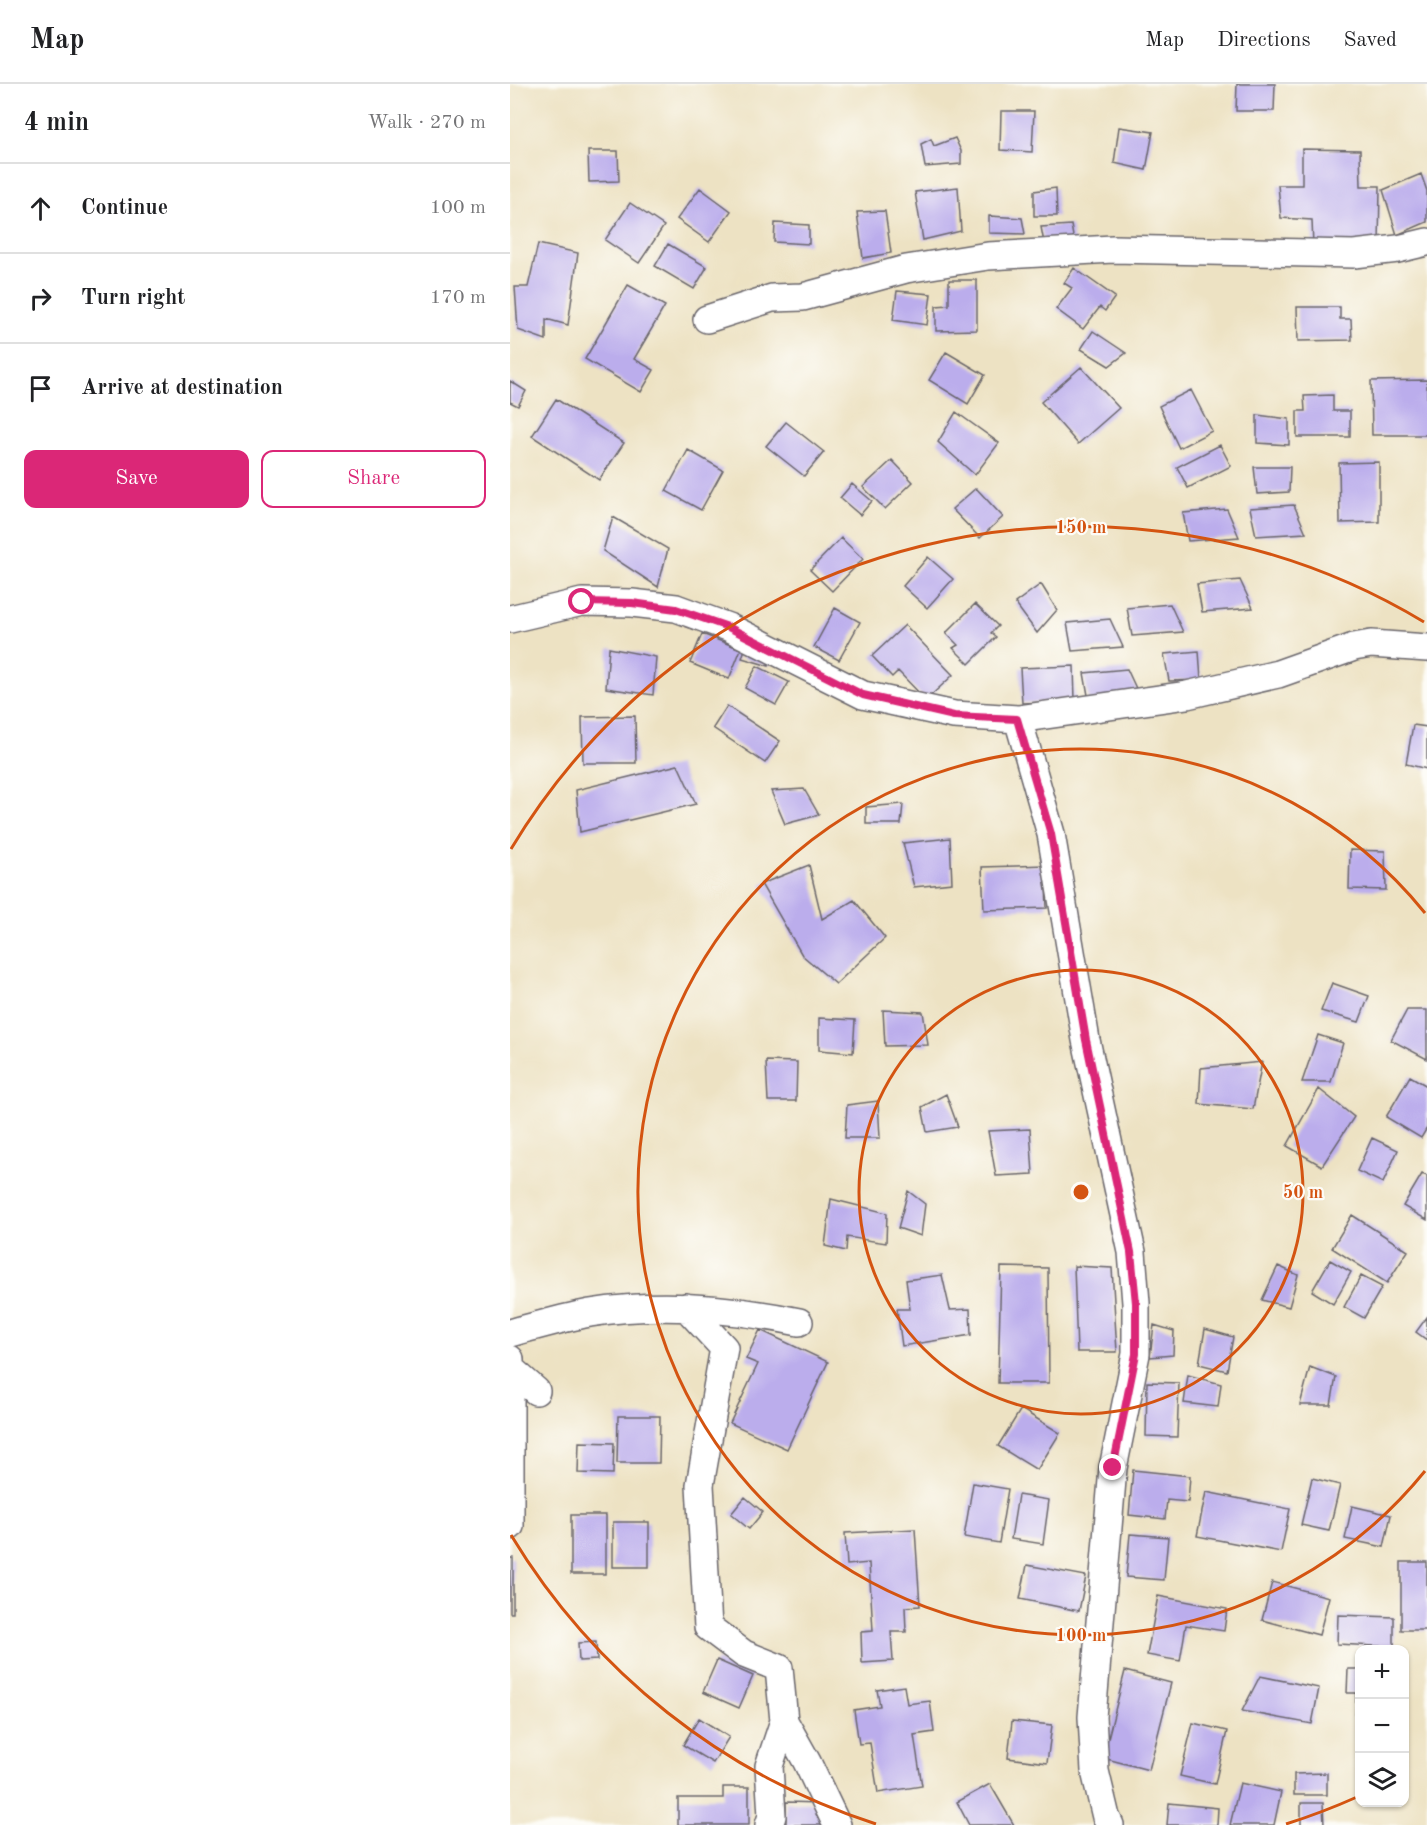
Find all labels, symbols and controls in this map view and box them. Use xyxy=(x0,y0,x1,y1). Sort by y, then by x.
text: Map xyxy=(30,27,84,55)
text: Map xyxy=(1145,30,1184,51)
text: Directions xyxy=(1217,30,1311,51)
text: Saved xyxy=(1344,30,1397,51)
text: 4 min xyxy=(24,110,89,136)
text: Walk · 270 m xyxy=(367,113,486,133)
icon: ahead xyxy=(24,192,57,225)
text: Continue xyxy=(81,197,168,219)
text: 100 m xyxy=(430,198,486,218)
icon: right xyxy=(24,282,57,315)
text: Turn right xyxy=(81,287,185,309)
text: 170 m xyxy=(430,288,486,308)
icon: arrive xyxy=(24,372,57,405)
text: Arrive at destination xyxy=(81,377,283,399)
button: Save xyxy=(24,450,249,508)
button: Share xyxy=(261,450,486,508)
text: 150 m xyxy=(1056,519,1106,537)
route start xyxy=(568,588,594,614)
centre of rings xyxy=(1071,1182,1091,1202)
text: 50 m xyxy=(1283,1184,1323,1202)
route end xyxy=(1099,1454,1125,1480)
text: 100 m xyxy=(1056,1627,1106,1645)
map controls xyxy=(1355,1645,1409,1807)
button: + xyxy=(1355,1645,1409,1699)
button: − xyxy=(1355,1699,1409,1753)
button: layers xyxy=(1355,1753,1409,1807)

